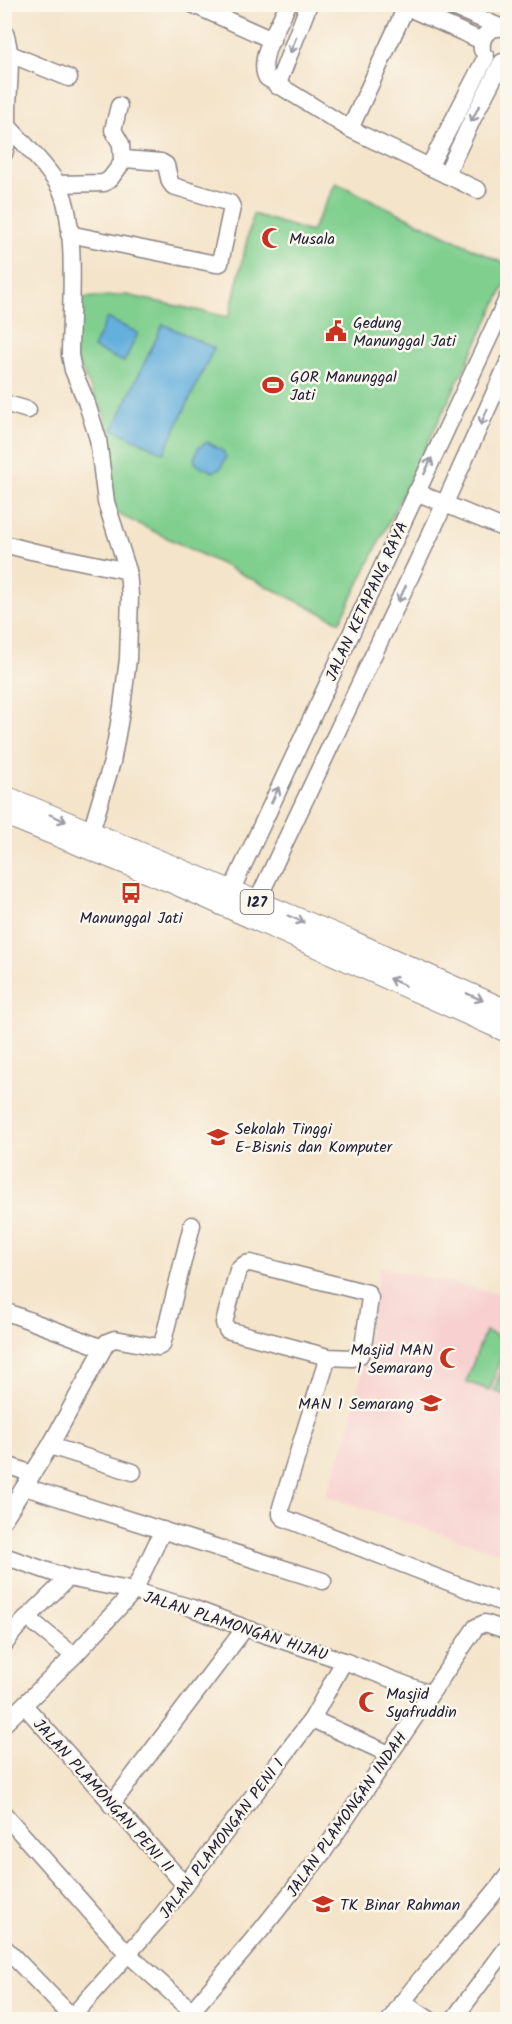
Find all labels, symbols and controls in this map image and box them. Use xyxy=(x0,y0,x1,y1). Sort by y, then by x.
one-way arrow xyxy=(287,35,298,54)
one-way arrow xyxy=(469,105,481,122)
mosque icon: Musala xyxy=(260,226,284,250)
place label: Musala xyxy=(289,227,335,252)
place label: Gedung Manunggal Jati xyxy=(353,311,457,354)
public building icon: Gedung Manunggal Jati xyxy=(324,319,348,343)
place label: GOR Manunggal Jati xyxy=(290,365,397,408)
sports icon: GOR Manunggal Jati xyxy=(261,373,285,397)
one-way arrow xyxy=(477,407,489,425)
one-way arrow xyxy=(423,457,435,475)
street label: JALAN KETAPANG RAYA xyxy=(319,518,415,686)
one-way arrow xyxy=(395,584,407,602)
one-way arrow xyxy=(270,786,282,804)
one-way arrow xyxy=(49,813,67,824)
bus stop icon: Manunggal Jati xyxy=(119,881,143,905)
road number: 127 xyxy=(240,890,274,914)
place label: Manunggal Jati xyxy=(80,906,184,931)
one-way arrow xyxy=(286,914,305,925)
one-way arrow xyxy=(388,976,406,987)
one-way arrow xyxy=(465,992,483,1003)
place label: Sekolah Tinggi E-Bisnis dan Komputer xyxy=(235,1117,394,1160)
school or university icon: Sekolah Tinggi E-Bisnis dan Komputer xyxy=(206,1125,230,1149)
place label: Masjid MAN 1 Semarang xyxy=(351,1338,433,1381)
mosque icon: Masjid MAN 1 Semarang xyxy=(438,1346,462,1370)
school or university icon: MAN 1 Semarang xyxy=(419,1391,443,1415)
place label: MAN 1 Semarang xyxy=(298,1392,414,1417)
street label: JALAN PLAMONGAN HIJAU xyxy=(140,1585,331,1668)
place label: Masjid Syafruddin xyxy=(386,1682,457,1725)
mosque icon: Masjid Syafruddin xyxy=(357,1690,381,1714)
street label: JALAN PLAMONGAN PENI II xyxy=(27,1713,179,1879)
street label: JALAN PLAMONGAN INDAH xyxy=(281,1727,414,1903)
street label: JALAN PLAMONGAN PENI I xyxy=(153,1753,291,1924)
school or university icon: TK Binar Rahman xyxy=(311,1892,335,1916)
place label: TK Binar Rahman xyxy=(340,1893,460,1918)

